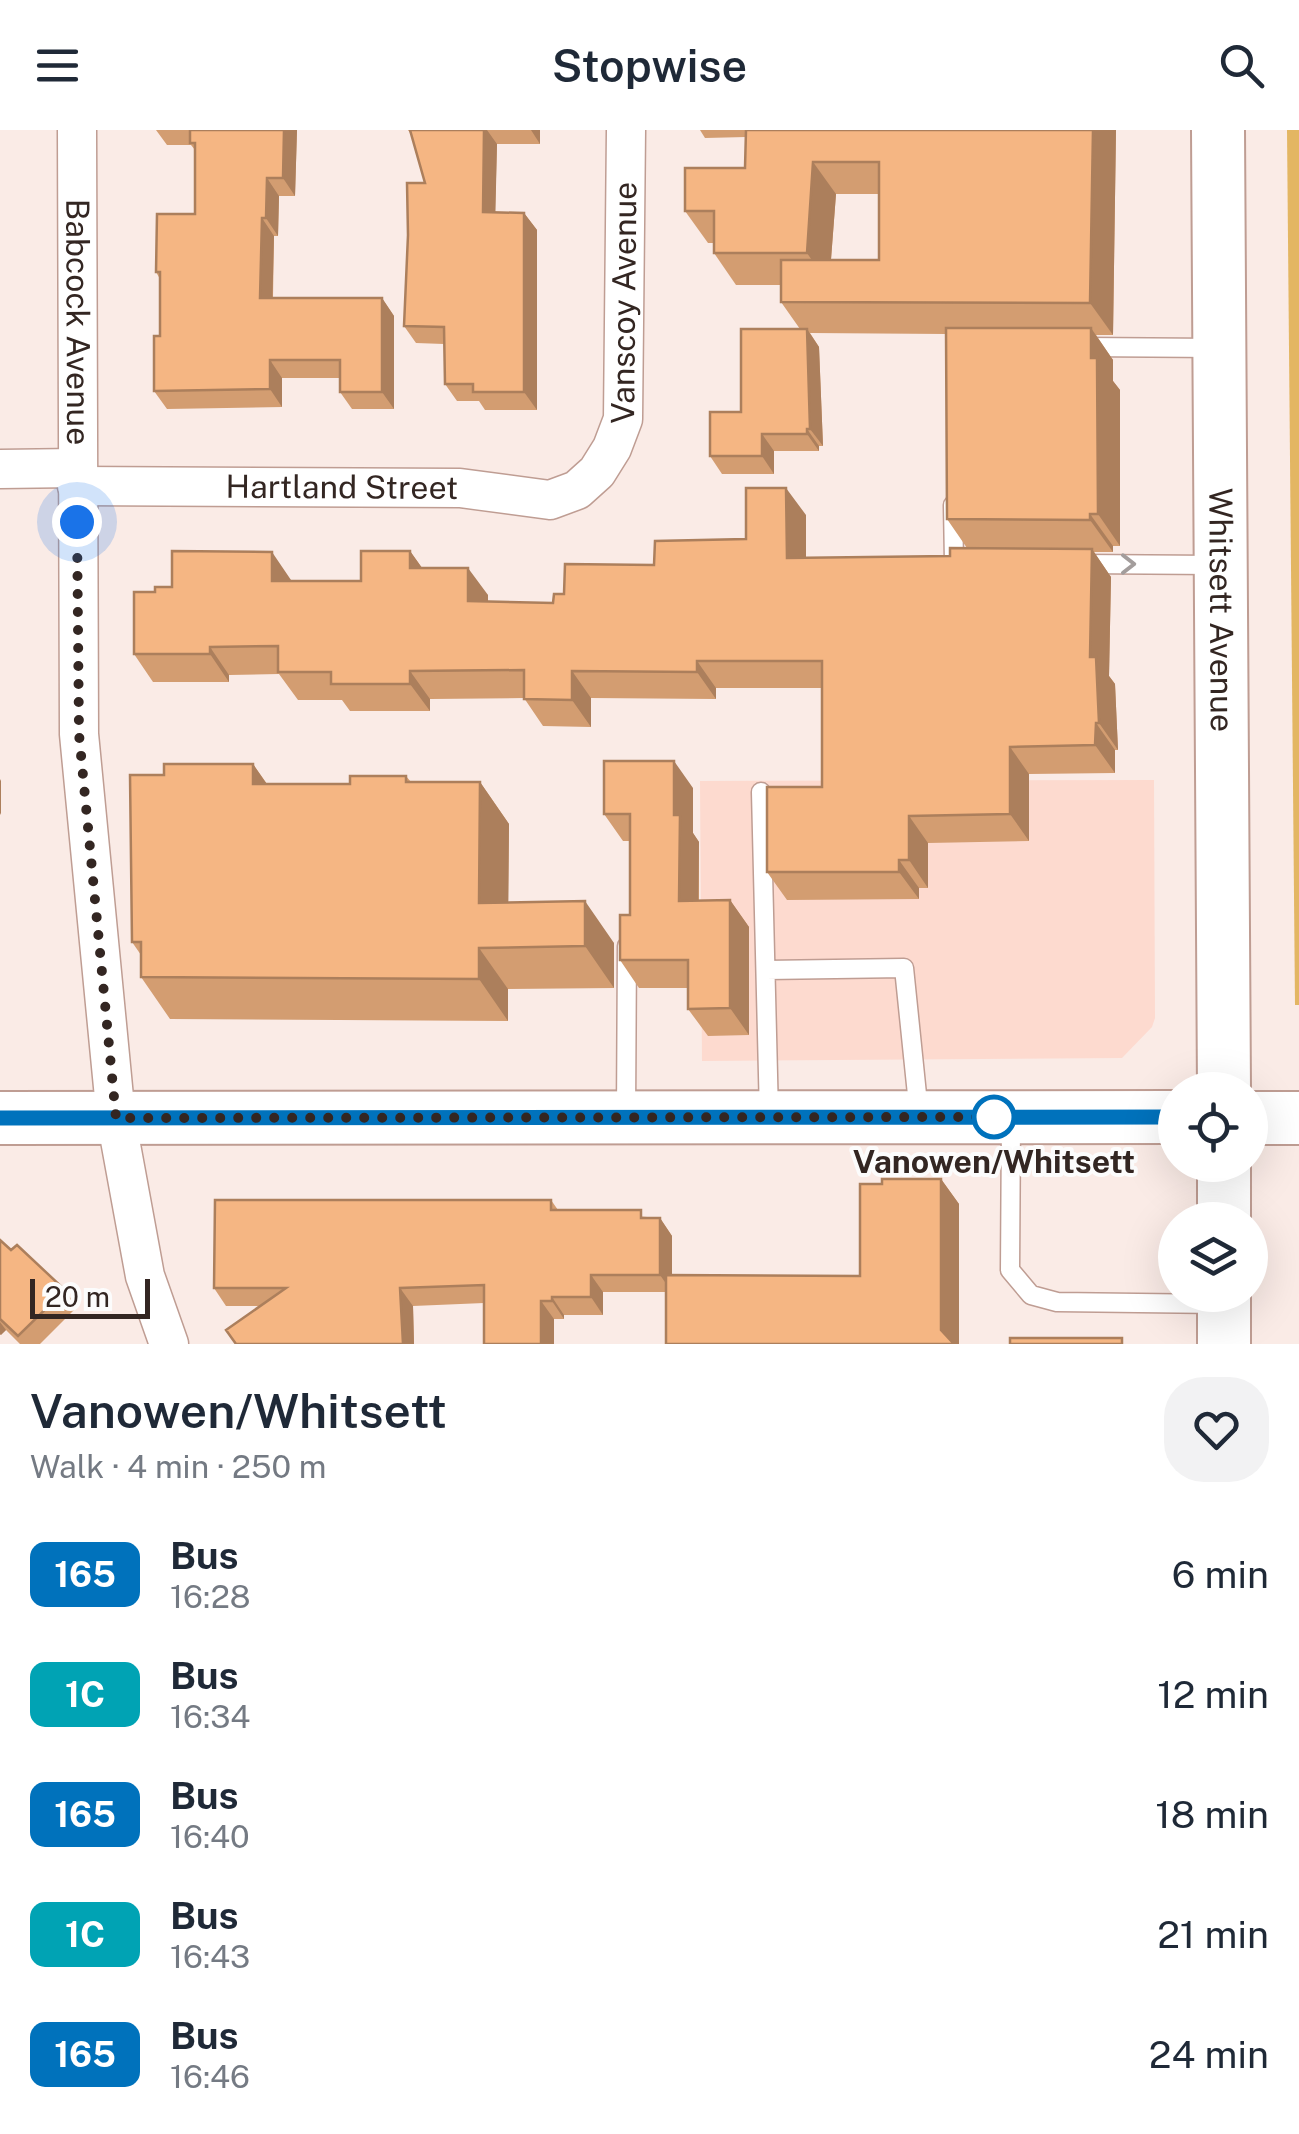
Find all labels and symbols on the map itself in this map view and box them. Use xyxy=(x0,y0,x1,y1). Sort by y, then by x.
street label: Vanscoy Avenue xyxy=(604,181,643,424)
street label: Babcock Avenue xyxy=(59,199,97,445)
street label: Hartland Street xyxy=(226,468,458,506)
street label: Whitsett Avenue xyxy=(1202,488,1241,732)
your location xyxy=(52,497,102,547)
one-way arrow xyxy=(1120,553,1136,575)
marker: Vanowen/Whitsett xyxy=(973,1096,1015,1138)
place label: Vanowen/Whitsett xyxy=(853,1143,1135,1180)
scale bar xyxy=(30,1274,150,1318)

